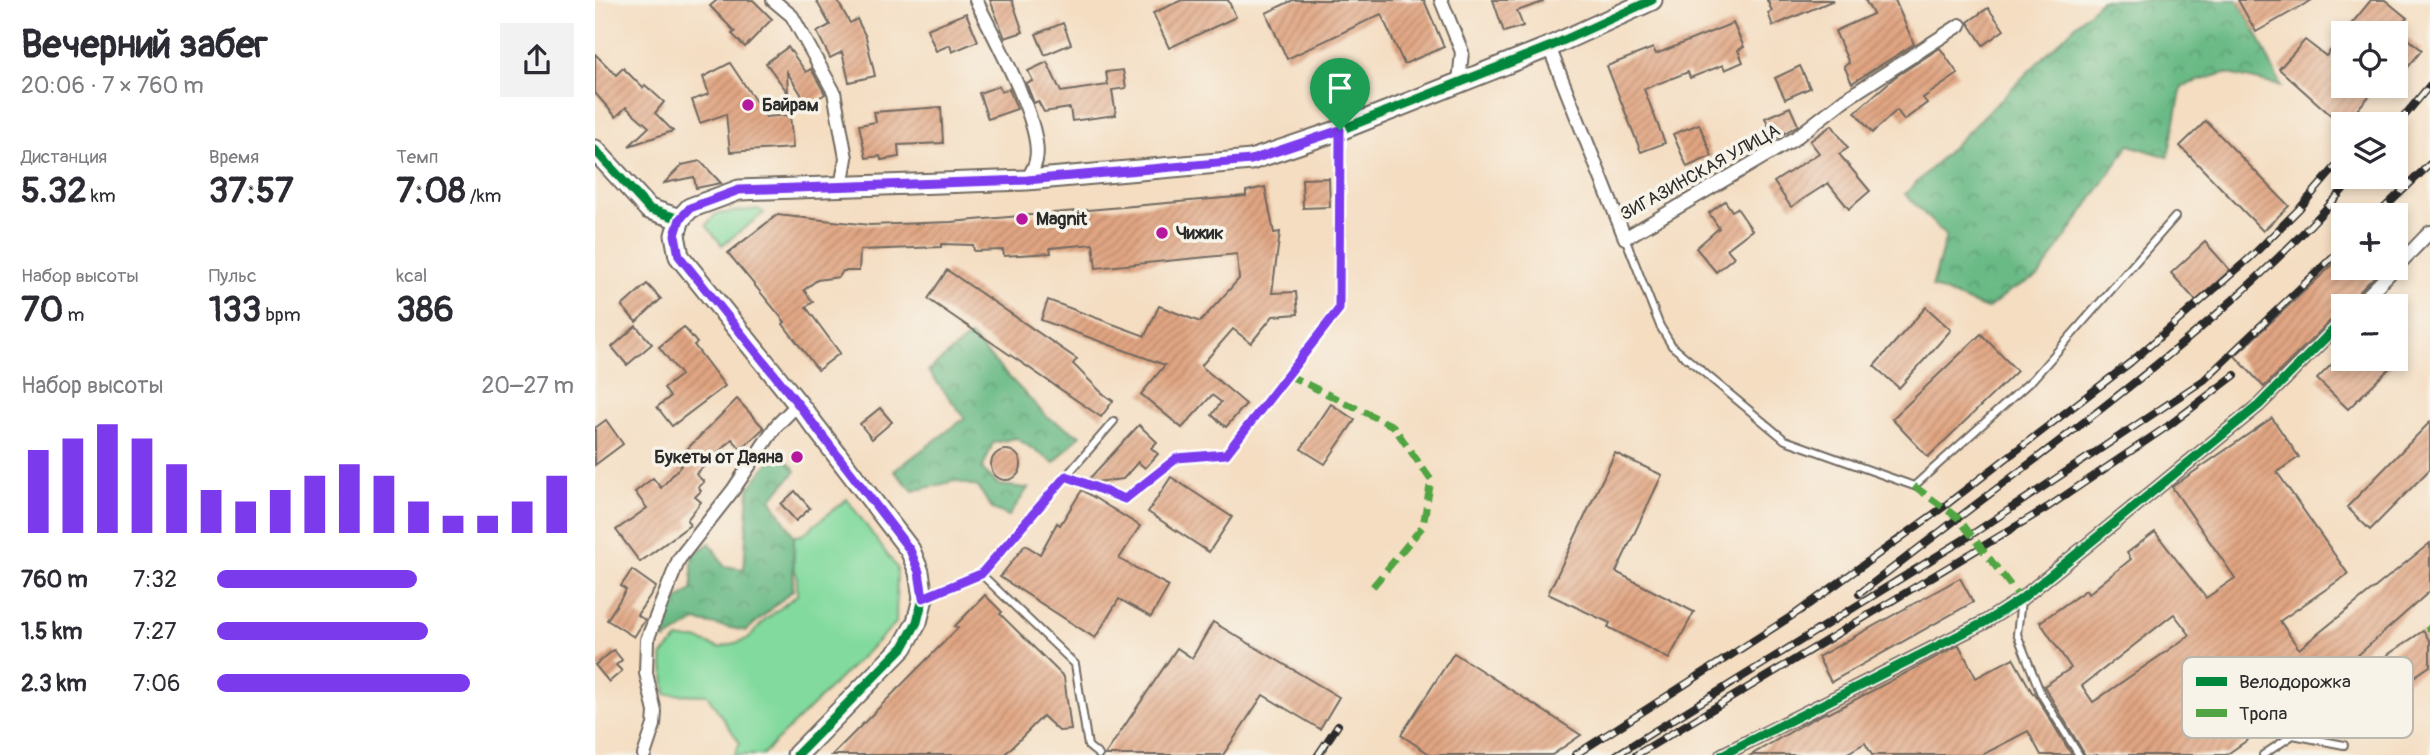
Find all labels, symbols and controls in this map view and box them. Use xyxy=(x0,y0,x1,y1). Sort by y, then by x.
text: Вечерний забег xyxy=(21,21,268,69)
map controls xyxy=(2331,21,2408,371)
button: locate xyxy=(2331,21,2408,98)
button: share xyxy=(500,23,574,97)
pin xyxy=(1310,58,1370,130)
icon: arrive xyxy=(1321,69,1359,107)
text: 20:06 · 7 × 760 m xyxy=(21,71,204,100)
place label: Байрам xyxy=(762,94,819,117)
marker: Байрам xyxy=(740,97,756,113)
button: layers xyxy=(2331,112,2408,189)
street label: ЗИГАЗИНСКАЯ УЛИЦА xyxy=(1616,119,1784,226)
text: Дистанция xyxy=(21,145,107,169)
text: Время xyxy=(209,145,259,169)
text: Темп xyxy=(396,145,438,169)
text: 5.32 xyxy=(21,169,87,213)
text: 37:57 xyxy=(209,169,294,213)
text: 7:08 xyxy=(396,169,466,213)
text: km xyxy=(87,184,116,208)
text: /km xyxy=(466,184,501,208)
button: + xyxy=(2331,203,2408,280)
place label: Magnit xyxy=(1036,208,1088,231)
marker: Magnit xyxy=(1014,211,1030,227)
place label: Чижик xyxy=(1176,222,1224,245)
marker: Чижик xyxy=(1154,225,1170,241)
text: Набор высоты xyxy=(21,264,139,288)
text: Пульс xyxy=(209,264,257,288)
text: kcal xyxy=(396,264,427,288)
text: 70 xyxy=(21,288,63,332)
text: 133 xyxy=(209,288,261,332)
text: 386 xyxy=(396,288,454,332)
button: − xyxy=(2331,294,2408,371)
text: m xyxy=(63,303,84,327)
text: bpm xyxy=(261,303,301,327)
text: Набор высоты xyxy=(21,371,163,400)
text: 20–27 m xyxy=(481,371,574,400)
place label: Букеты от Даяна xyxy=(654,446,784,469)
marker: Букеты от Даяна xyxy=(789,449,805,465)
text: 760 m xyxy=(21,565,88,594)
text: 7:32 xyxy=(133,565,177,594)
text: 1.5 km xyxy=(21,617,83,646)
text: 7:27 xyxy=(133,617,176,646)
legend xyxy=(2182,657,2413,738)
text: 2.3 km xyxy=(21,669,87,698)
text: 7:06 xyxy=(133,669,180,698)
text: Велодорожка xyxy=(2239,670,2351,694)
text: Тропа xyxy=(2239,702,2287,726)

